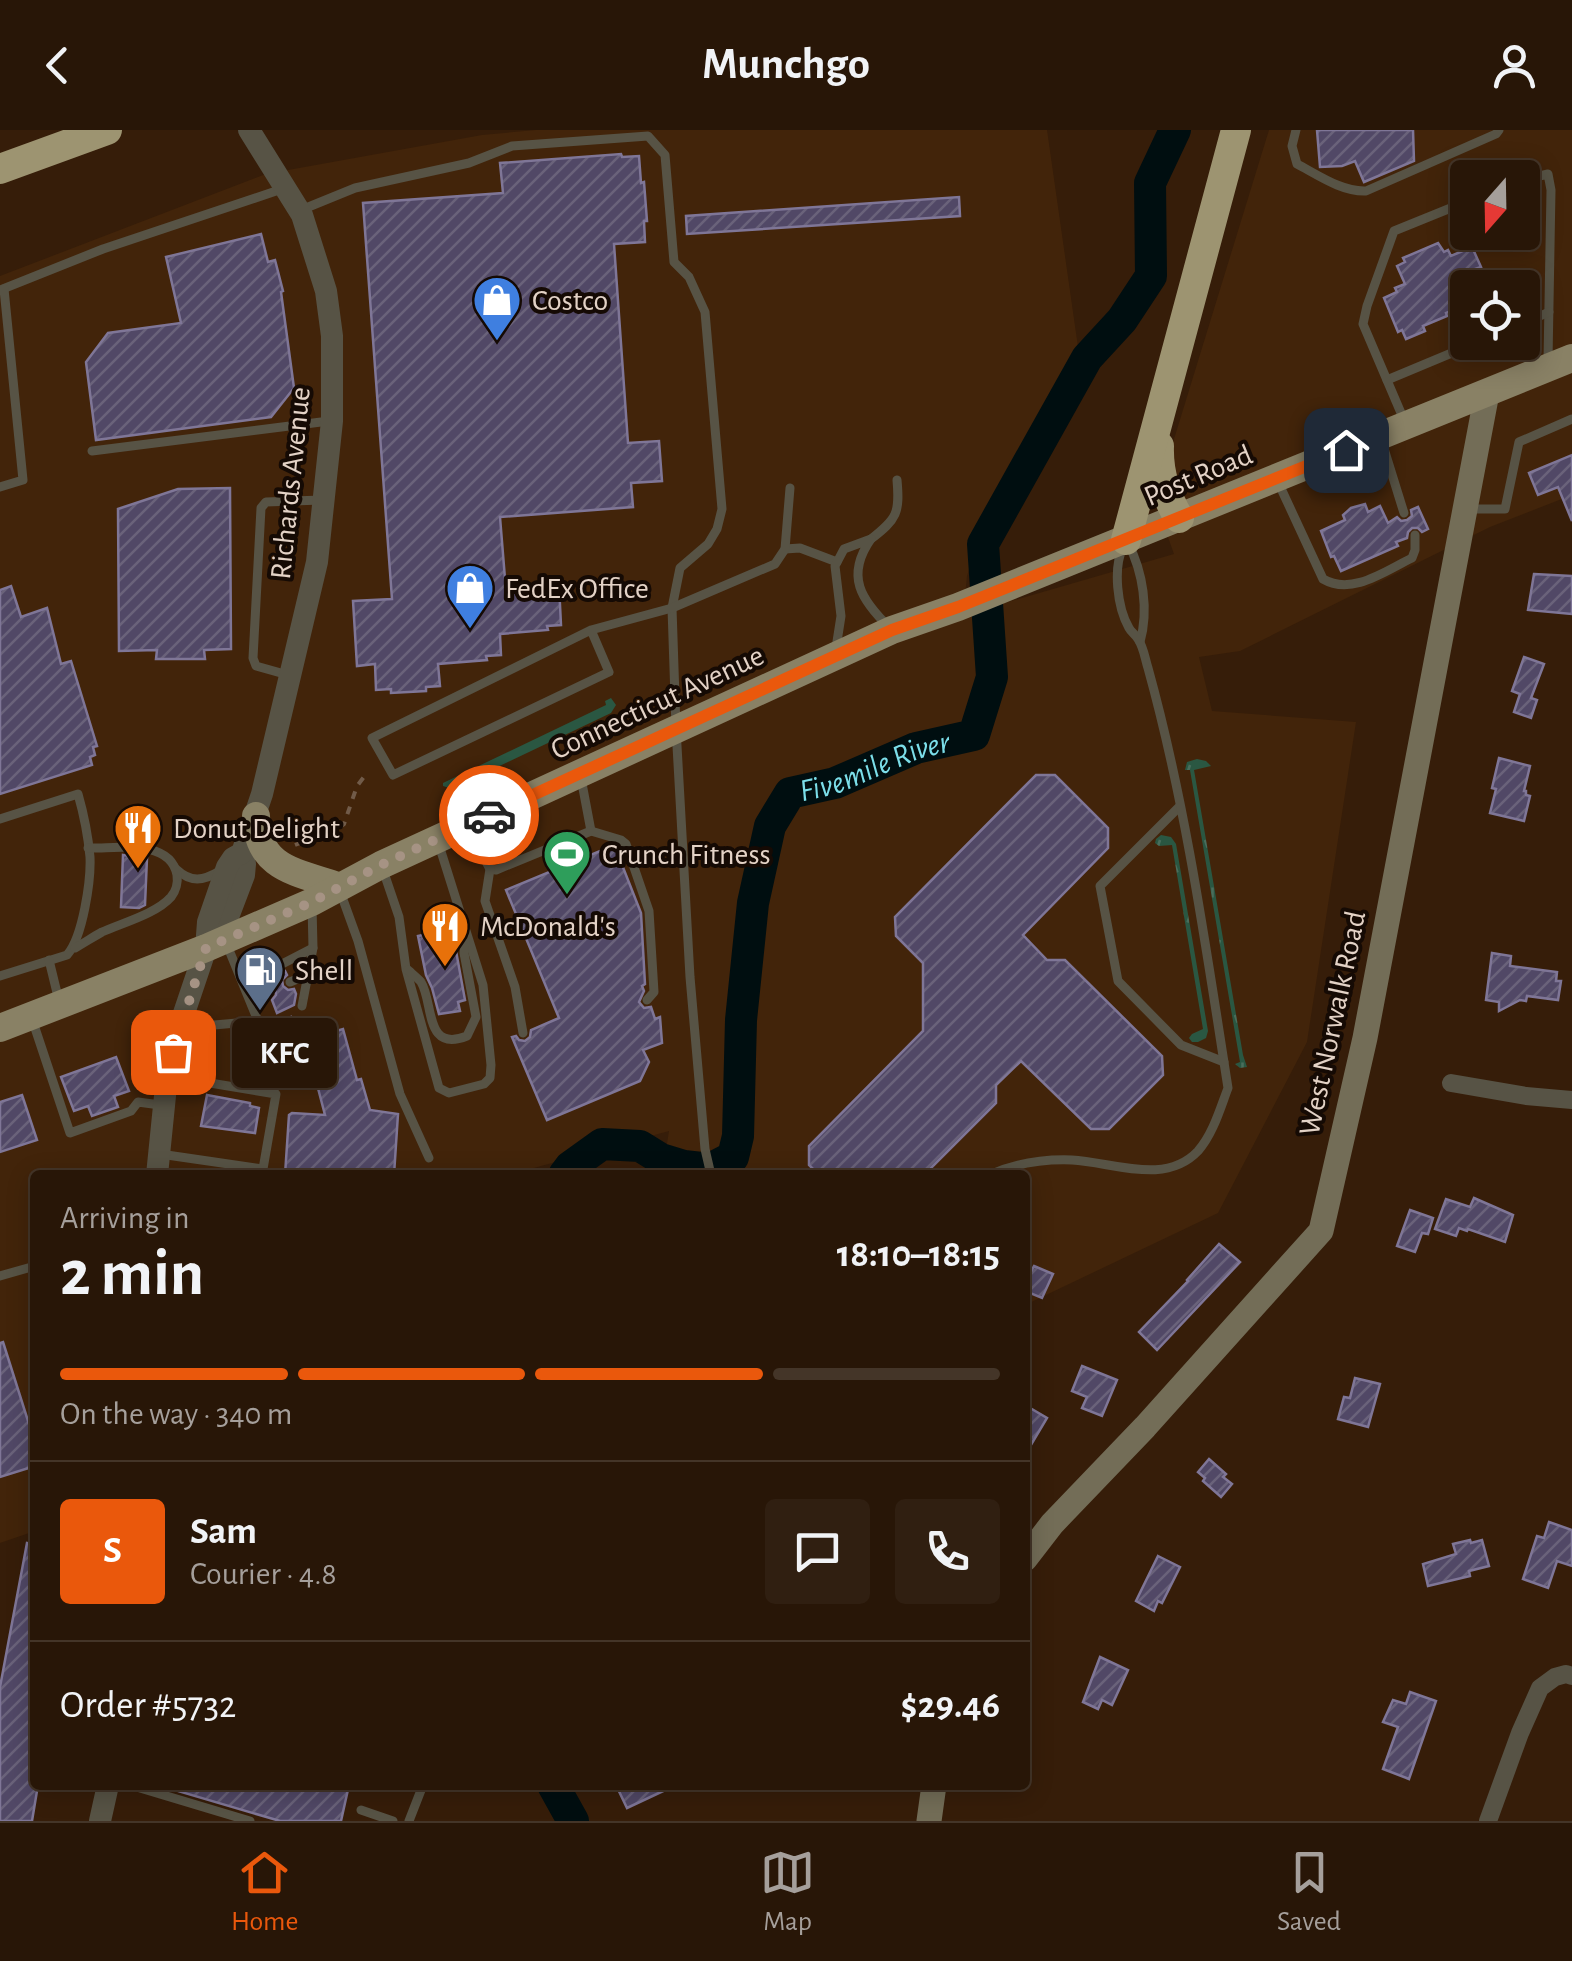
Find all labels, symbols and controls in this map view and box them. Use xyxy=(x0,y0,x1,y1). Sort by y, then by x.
icon: back xyxy=(30,38,85,93)
icon: person xyxy=(1487,38,1542,93)
text: Munchgo xyxy=(702,42,870,87)
north arrow xyxy=(1450,160,1540,250)
map controls xyxy=(1450,160,1540,360)
button: locate xyxy=(1450,270,1540,360)
shop icon: Costco xyxy=(471,274,523,342)
place label: Costco xyxy=(532,286,608,316)
street label: Richards Avenue xyxy=(266,385,316,581)
pin xyxy=(1304,408,1389,493)
icon: home xyxy=(1319,423,1374,478)
street label: Post Road xyxy=(1140,440,1257,512)
shop icon: FedEx Office xyxy=(444,562,496,630)
place label: FedEx Office xyxy=(505,574,649,604)
street label: Connecticut Avenue xyxy=(546,640,768,765)
water label: Fivemile River xyxy=(796,726,954,807)
courier xyxy=(439,765,539,865)
icon: car xyxy=(462,788,517,843)
restaurant icon: Donut Delight xyxy=(112,802,164,870)
place label: Donut Delight xyxy=(173,814,340,844)
sports icon: Crunch Fitness xyxy=(541,828,593,896)
place label: Crunch Fitness xyxy=(602,840,771,870)
restaurant icon: McDonald's xyxy=(419,900,471,968)
street label: West Norwalk Road xyxy=(1295,908,1371,1138)
place label: McDonald's xyxy=(480,912,616,942)
fuel station icon: Shell xyxy=(234,944,286,1012)
place label: Shell xyxy=(295,956,353,986)
pin xyxy=(131,1010,216,1095)
callout: KFC xyxy=(233,1017,338,1087)
icon: bag xyxy=(146,1025,201,1080)
text: KFC xyxy=(260,1037,309,1069)
text: Arriving in xyxy=(60,1202,189,1234)
text: 18:10–18:15 xyxy=(837,1236,1000,1274)
text: 2 min xyxy=(60,1242,204,1307)
text: On the way · 340 m xyxy=(60,1398,292,1430)
button: chat xyxy=(765,1499,870,1604)
button: phone xyxy=(895,1499,1000,1604)
text: Sam xyxy=(190,1513,257,1551)
text: S xyxy=(103,1532,122,1570)
text: Courier · 4.8 xyxy=(190,1558,337,1590)
text: Order #5732 xyxy=(60,1687,236,1725)
text: $29.46 xyxy=(900,1687,1000,1725)
tab: Home xyxy=(231,1845,298,1939)
tab: Map xyxy=(760,1845,815,1939)
tab: Saved xyxy=(1277,1845,1341,1939)

